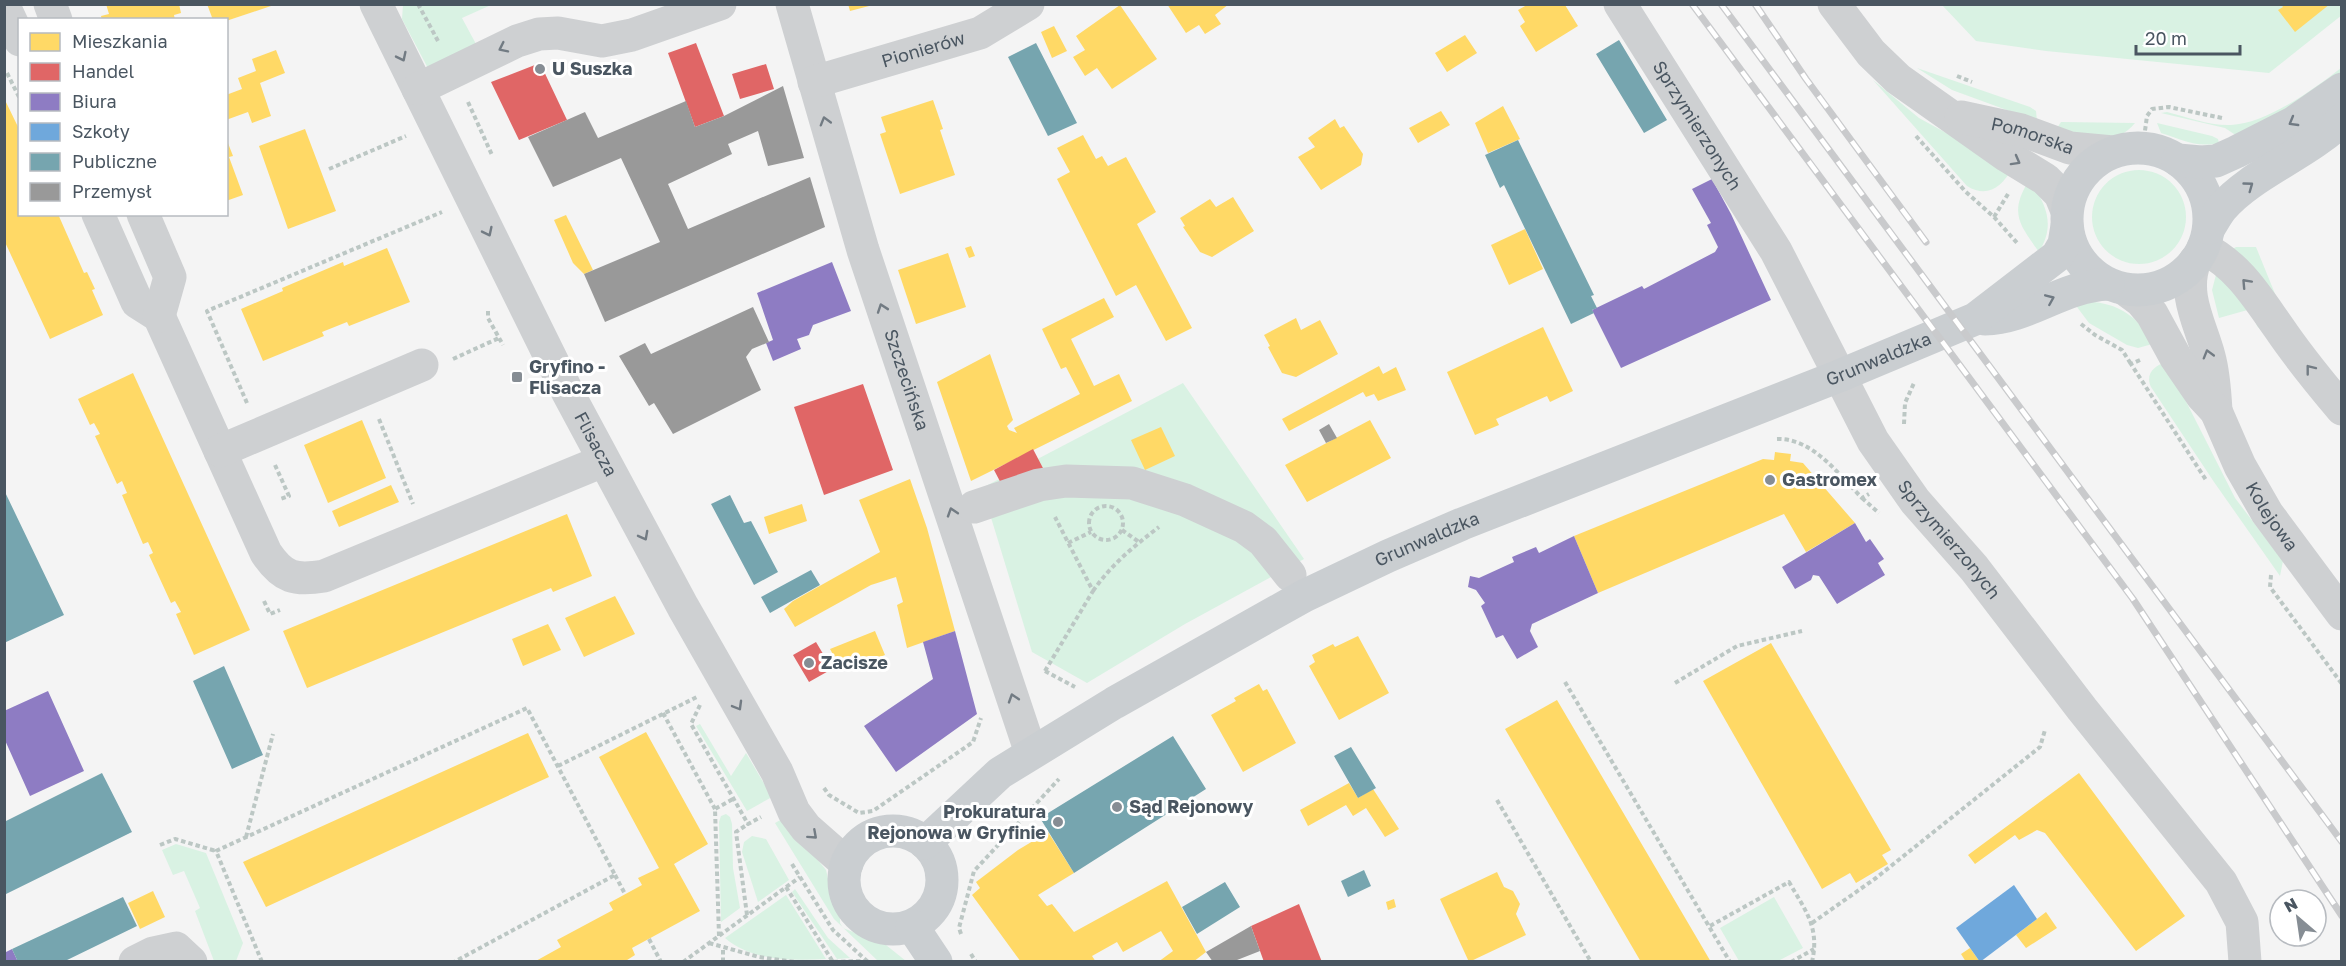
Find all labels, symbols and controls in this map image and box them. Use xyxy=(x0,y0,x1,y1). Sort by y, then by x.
legend xyxy=(18,18,228,216)
scale bar xyxy=(2136,18,2240,56)
street label: Pionierów xyxy=(879,26,968,71)
text: 20 m xyxy=(2145,27,2187,49)
text: Mieszkania xyxy=(72,30,168,52)
one-way arrow xyxy=(498,41,509,52)
one-way arrow xyxy=(395,51,407,62)
street label: Sprzymierzonych xyxy=(1649,56,1747,194)
place label: U Suszka xyxy=(552,57,632,79)
text: Handel xyxy=(72,60,134,82)
marker: U Suszka xyxy=(533,62,547,76)
text: Biura xyxy=(72,90,117,112)
street label: Pomorska xyxy=(1989,112,2077,159)
one-way arrow xyxy=(2289,115,2299,127)
one-way arrow xyxy=(820,116,832,127)
text: Szkoły xyxy=(72,120,130,142)
text: Publiczne xyxy=(72,150,157,172)
one-way arrow xyxy=(2009,154,2020,165)
text: Przemysł xyxy=(72,180,152,202)
one-way arrow xyxy=(2242,182,2253,193)
one-way arrow xyxy=(481,225,493,236)
one-way arrow xyxy=(2242,279,2253,289)
one-way arrow xyxy=(2044,294,2055,306)
one-way arrow xyxy=(877,303,889,314)
street label: Szczecińska xyxy=(880,326,934,433)
street label: Grunwaldzka xyxy=(1822,327,1934,390)
one-way arrow xyxy=(2203,349,2215,360)
place label: Gryfino - Flisacza xyxy=(529,355,605,398)
one-way arrow xyxy=(2306,364,2317,375)
marker: Gryfino - Flisacza xyxy=(510,370,524,384)
street label: Flisacza xyxy=(570,408,623,480)
place label: Gastromex xyxy=(1782,468,1877,490)
marker: Gastromex xyxy=(1763,473,1777,487)
street label: Sprzymierzonych xyxy=(1893,475,2006,603)
street label: Kolejowa xyxy=(2241,478,2303,555)
street label: Grunwaldzka xyxy=(1371,506,1482,571)
one-way arrow xyxy=(946,507,959,518)
one-way arrow xyxy=(637,530,648,540)
place label: Zacisze xyxy=(821,651,888,673)
marker: Zacisze xyxy=(802,656,816,670)
one-way arrow xyxy=(1008,693,1020,704)
one-way arrow xyxy=(731,700,743,710)
place label: Sąd Rejonowy xyxy=(1129,795,1254,817)
place label: Prokuratura Rejonowa w Gryfinie xyxy=(867,800,1046,843)
marker: Sąd Rejonowy xyxy=(1110,800,1124,814)
marker: Prokuratura Rejonowa w Gryfinie xyxy=(1051,815,1065,829)
one-way arrow xyxy=(806,828,817,839)
north arrow xyxy=(2268,888,2328,948)
text: N xyxy=(2281,893,2301,917)

